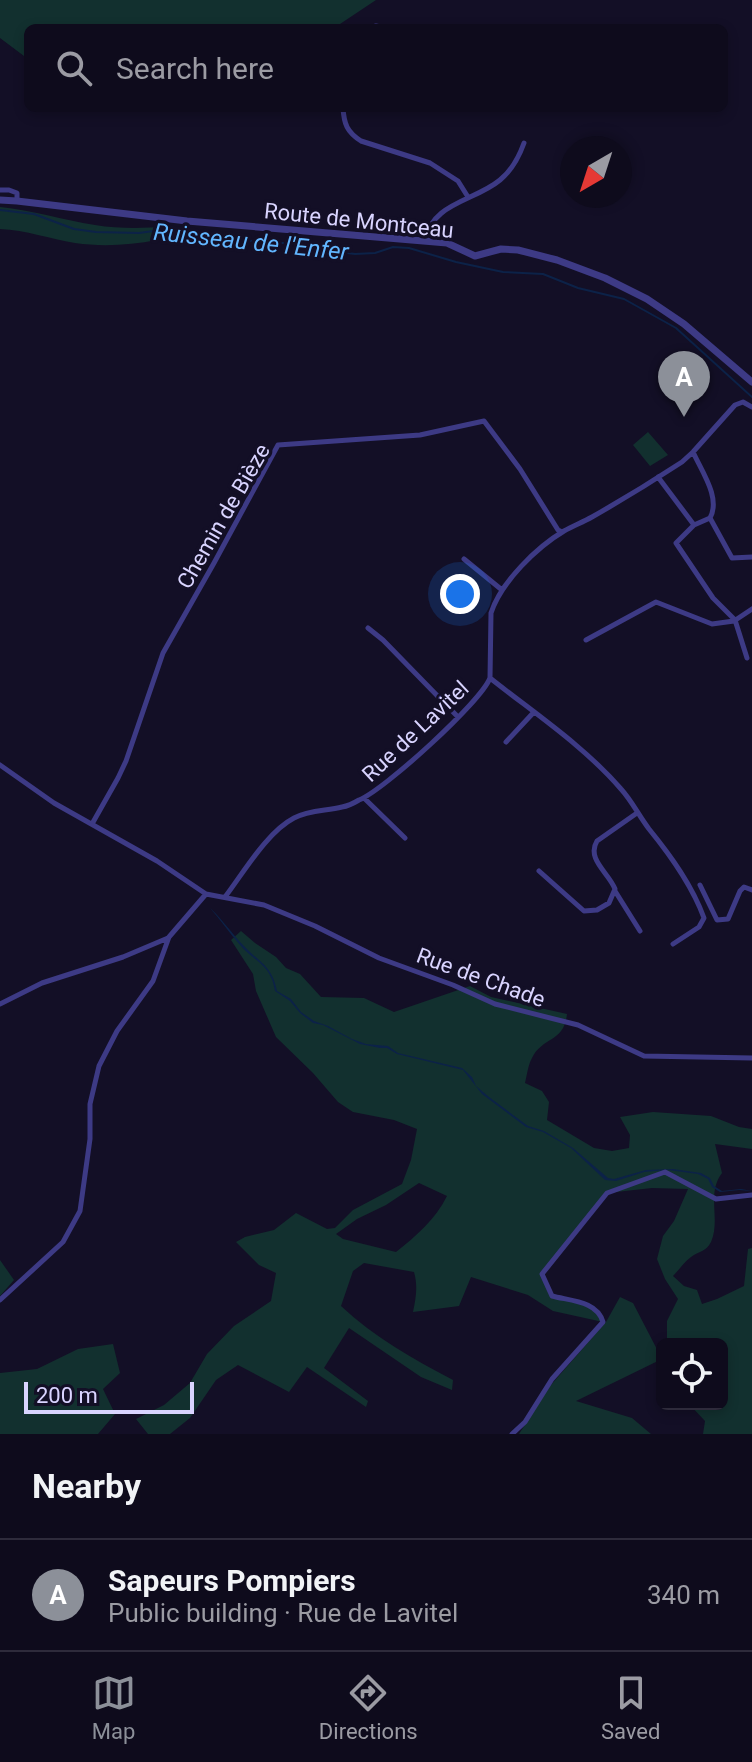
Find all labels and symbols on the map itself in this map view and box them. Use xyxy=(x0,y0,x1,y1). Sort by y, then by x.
north arrow xyxy=(560,136,632,208)
street label: Route de Montceau xyxy=(263,198,455,243)
water label: Ruisseau de l'Enfer xyxy=(152,218,351,266)
pin: A xyxy=(658,351,710,417)
street label: Chemin de Bièze xyxy=(172,439,275,593)
your location xyxy=(440,574,480,614)
street label: Rue de Lavitel xyxy=(357,676,474,787)
street label: Rue de Chade xyxy=(413,943,548,1012)
scale bar xyxy=(24,1378,194,1414)

